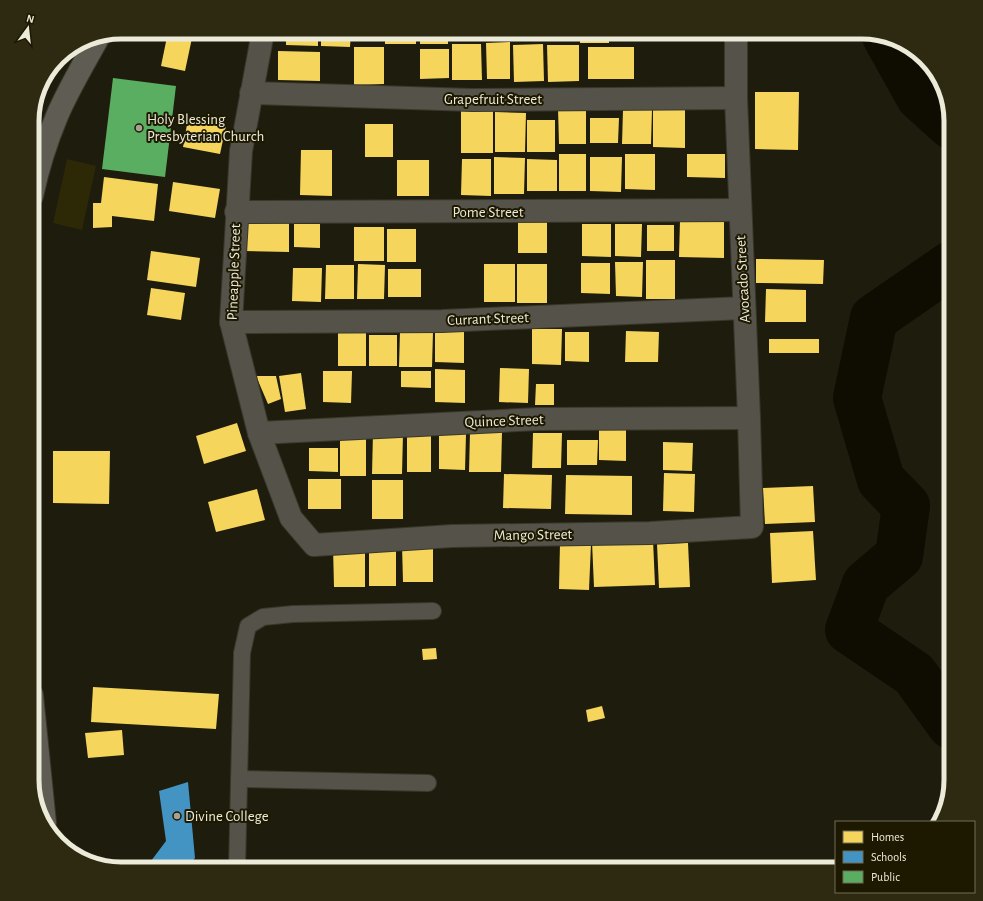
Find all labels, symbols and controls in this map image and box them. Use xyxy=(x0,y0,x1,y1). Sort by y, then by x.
north arrow xyxy=(8,8,48,48)
text: N xyxy=(25,13,36,25)
street label: Grapefruit Street xyxy=(444,92,542,107)
place label: Holy Blessing Presbyterian Church xyxy=(147,112,264,144)
marker: Holy Blessing Presbyterian Church xyxy=(134,123,144,133)
street label: Pome Street xyxy=(452,205,524,220)
street label: Pineapple Street xyxy=(225,223,243,321)
street label: Avocado Street xyxy=(733,235,753,323)
street label: Currant Street xyxy=(447,310,529,328)
street label: Quince Street xyxy=(464,412,544,430)
street label: Mango Street xyxy=(494,527,573,543)
place label: Divine College xyxy=(185,809,269,824)
marker: Divine College xyxy=(172,811,182,821)
legend xyxy=(835,821,975,893)
text: Homes xyxy=(871,831,904,843)
text: Schools xyxy=(871,851,906,863)
text: Public xyxy=(871,871,900,883)

